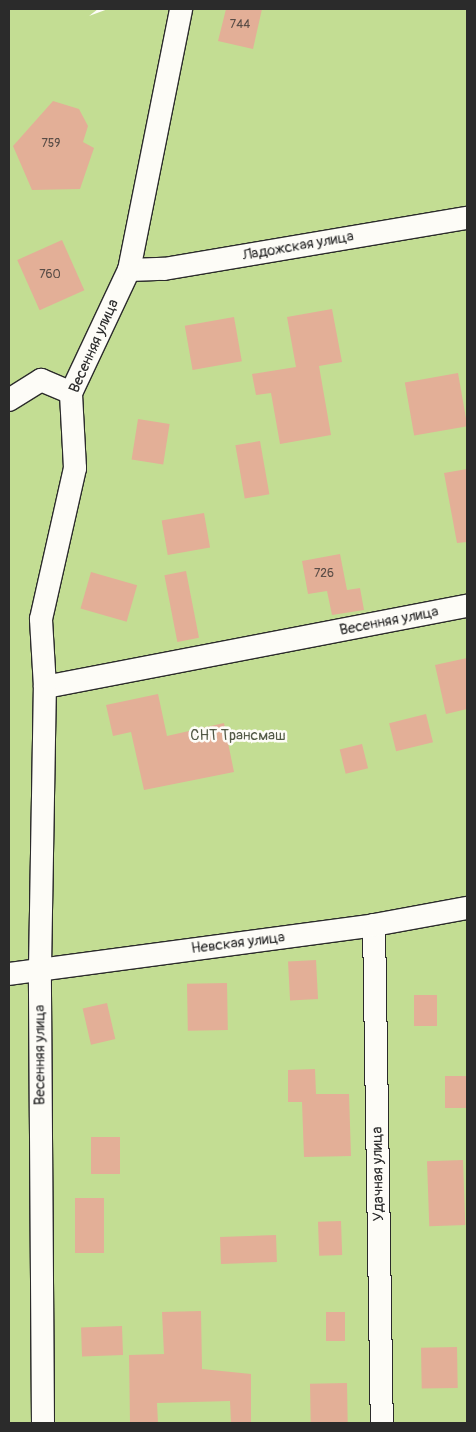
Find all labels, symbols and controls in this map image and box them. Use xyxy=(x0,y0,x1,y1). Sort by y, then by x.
house number: 744 xyxy=(230,18,250,32)
house number: 759 xyxy=(41,137,61,151)
street label: Ладожская улица xyxy=(241,227,355,265)
house number: 760 xyxy=(39,268,61,282)
street label: Весенняя улица xyxy=(65,296,123,396)
house number: 726 xyxy=(314,567,334,581)
street label: Весенняя улица xyxy=(338,603,440,639)
park label: СНТ Трансмаш xyxy=(190,727,286,745)
street label: Невская улица xyxy=(190,928,286,958)
street label: Весенняя улица xyxy=(31,1005,49,1105)
street label: Удачная улица xyxy=(368,1127,388,1221)

